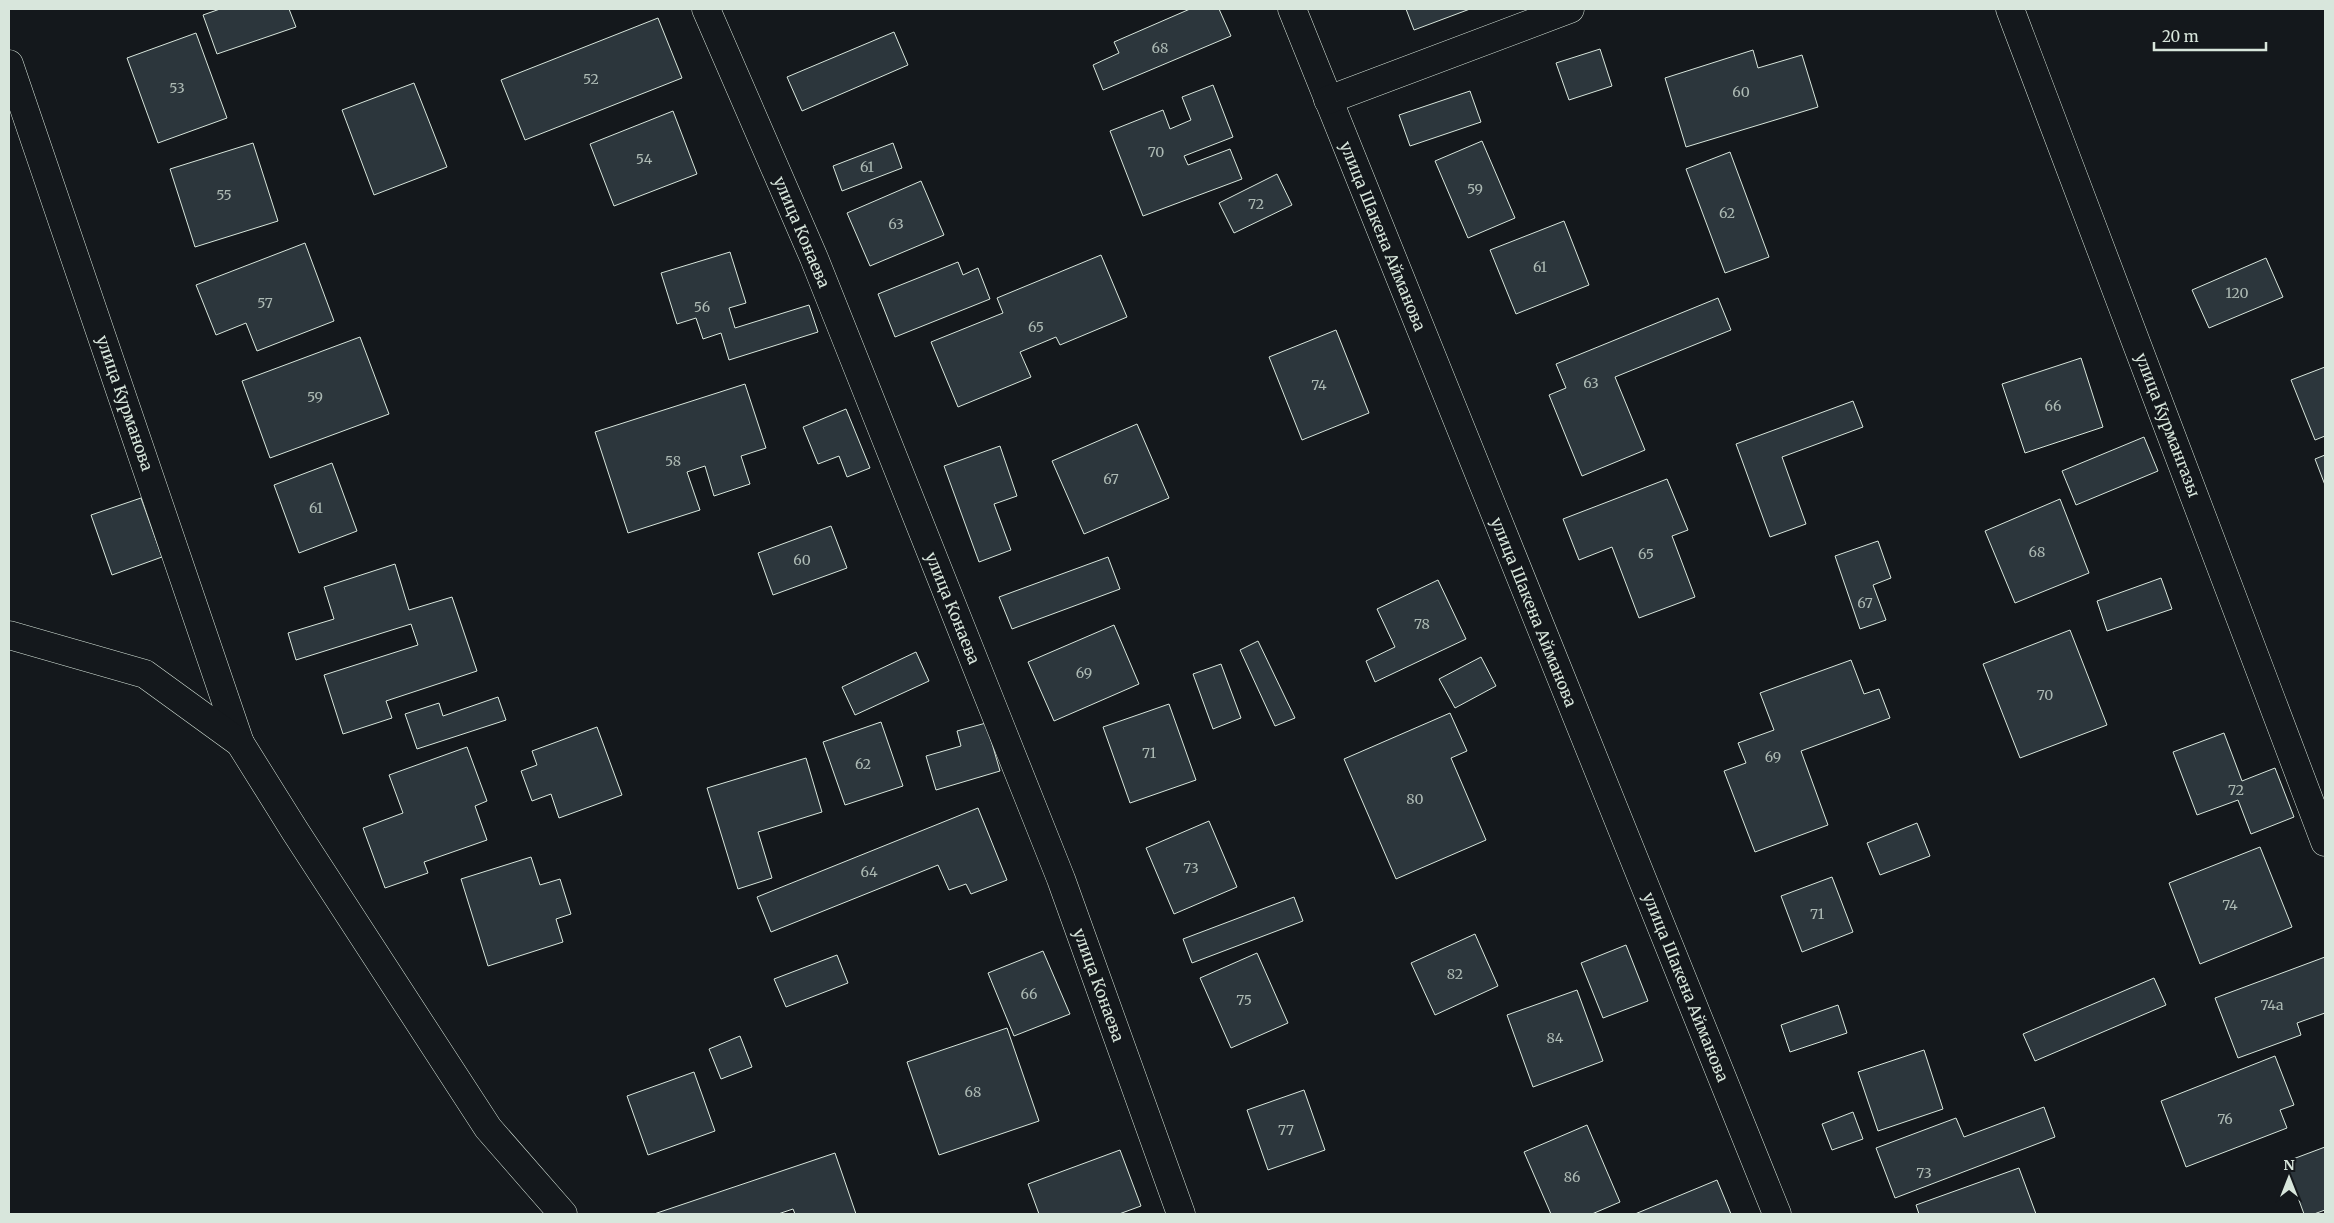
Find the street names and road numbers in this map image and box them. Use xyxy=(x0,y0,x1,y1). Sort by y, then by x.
street label: улица Шакена Айманова xyxy=(1336,138,1430,334)
street label: улица Конаева xyxy=(769,173,835,291)
street label: улица Курманова xyxy=(92,333,158,474)
street label: улица Курмангазы xyxy=(2131,350,2205,500)
street label: улица Шакена Айманова xyxy=(1487,514,1581,710)
street label: улица Конаева xyxy=(921,549,985,667)
street label: улица Шакена Айманова xyxy=(1639,889,1733,1085)
street label: улица Конаева xyxy=(1069,926,1129,1045)

